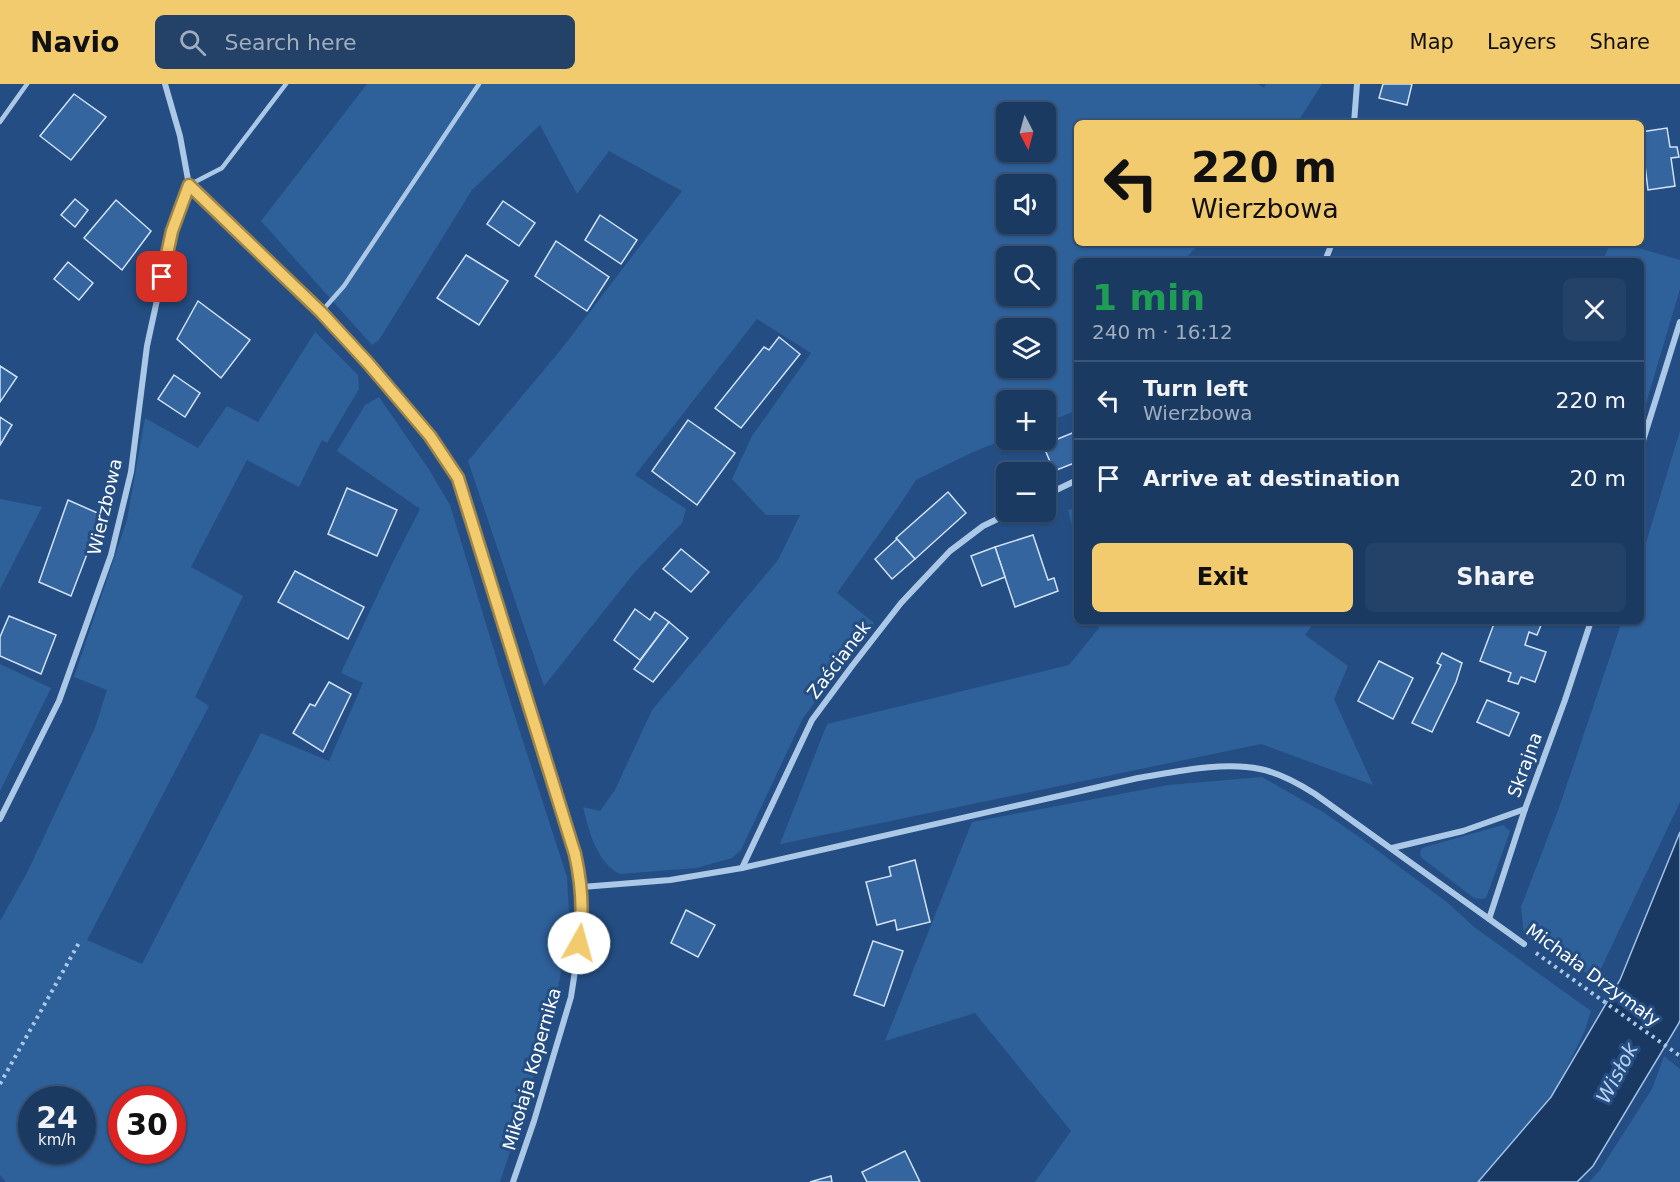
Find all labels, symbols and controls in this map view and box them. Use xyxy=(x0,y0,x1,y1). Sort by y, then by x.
search box xyxy=(155,15,575,69)
text: Navio xyxy=(30,26,119,59)
icon: search xyxy=(176,26,209,59)
text: Search here xyxy=(224,30,357,55)
text: Map xyxy=(1410,30,1454,54)
text: Layers xyxy=(1487,30,1556,54)
text: Share xyxy=(1589,30,1650,54)
north arrow xyxy=(996,102,1056,162)
map controls xyxy=(996,102,1056,522)
text: 220 m xyxy=(1191,143,1337,192)
icon: left xyxy=(1092,144,1170,222)
button: sound xyxy=(996,174,1056,234)
text: Wierzbowa xyxy=(1191,193,1339,224)
button: search xyxy=(996,246,1056,306)
pin xyxy=(136,251,187,302)
icon: arrive xyxy=(145,260,178,293)
text: 1 min xyxy=(1092,277,1205,318)
button: close xyxy=(1563,278,1626,341)
button: layers xyxy=(996,318,1056,378)
text: 240 m · 16:12 xyxy=(1092,320,1233,344)
text: Turn left xyxy=(1143,376,1248,401)
icon: left xyxy=(1092,384,1125,417)
text: 220 m xyxy=(1556,388,1626,413)
button: + xyxy=(996,390,1056,450)
text: Wierzbowa xyxy=(1143,401,1252,425)
street label: Wierzbowa xyxy=(83,457,126,557)
button: − xyxy=(996,462,1056,522)
icon: arrive xyxy=(1092,462,1125,495)
text: Arrive at destination xyxy=(1143,466,1400,491)
text: 20 m xyxy=(1570,466,1626,491)
button: Exit xyxy=(1092,543,1353,612)
button: Share xyxy=(1365,543,1626,612)
street label: Zaścianek xyxy=(803,616,875,703)
street label: Skrajna xyxy=(1503,729,1546,800)
position arrow xyxy=(547,911,611,975)
street label: Michała Drzymały xyxy=(1522,919,1665,1030)
street label: Mikołaja Kopernika xyxy=(498,985,565,1153)
water label: Wisłok xyxy=(1591,1037,1644,1107)
speed limit sign: 30 xyxy=(108,1086,186,1164)
text: 24 xyxy=(36,1100,78,1135)
text: km/h xyxy=(38,1131,76,1149)

